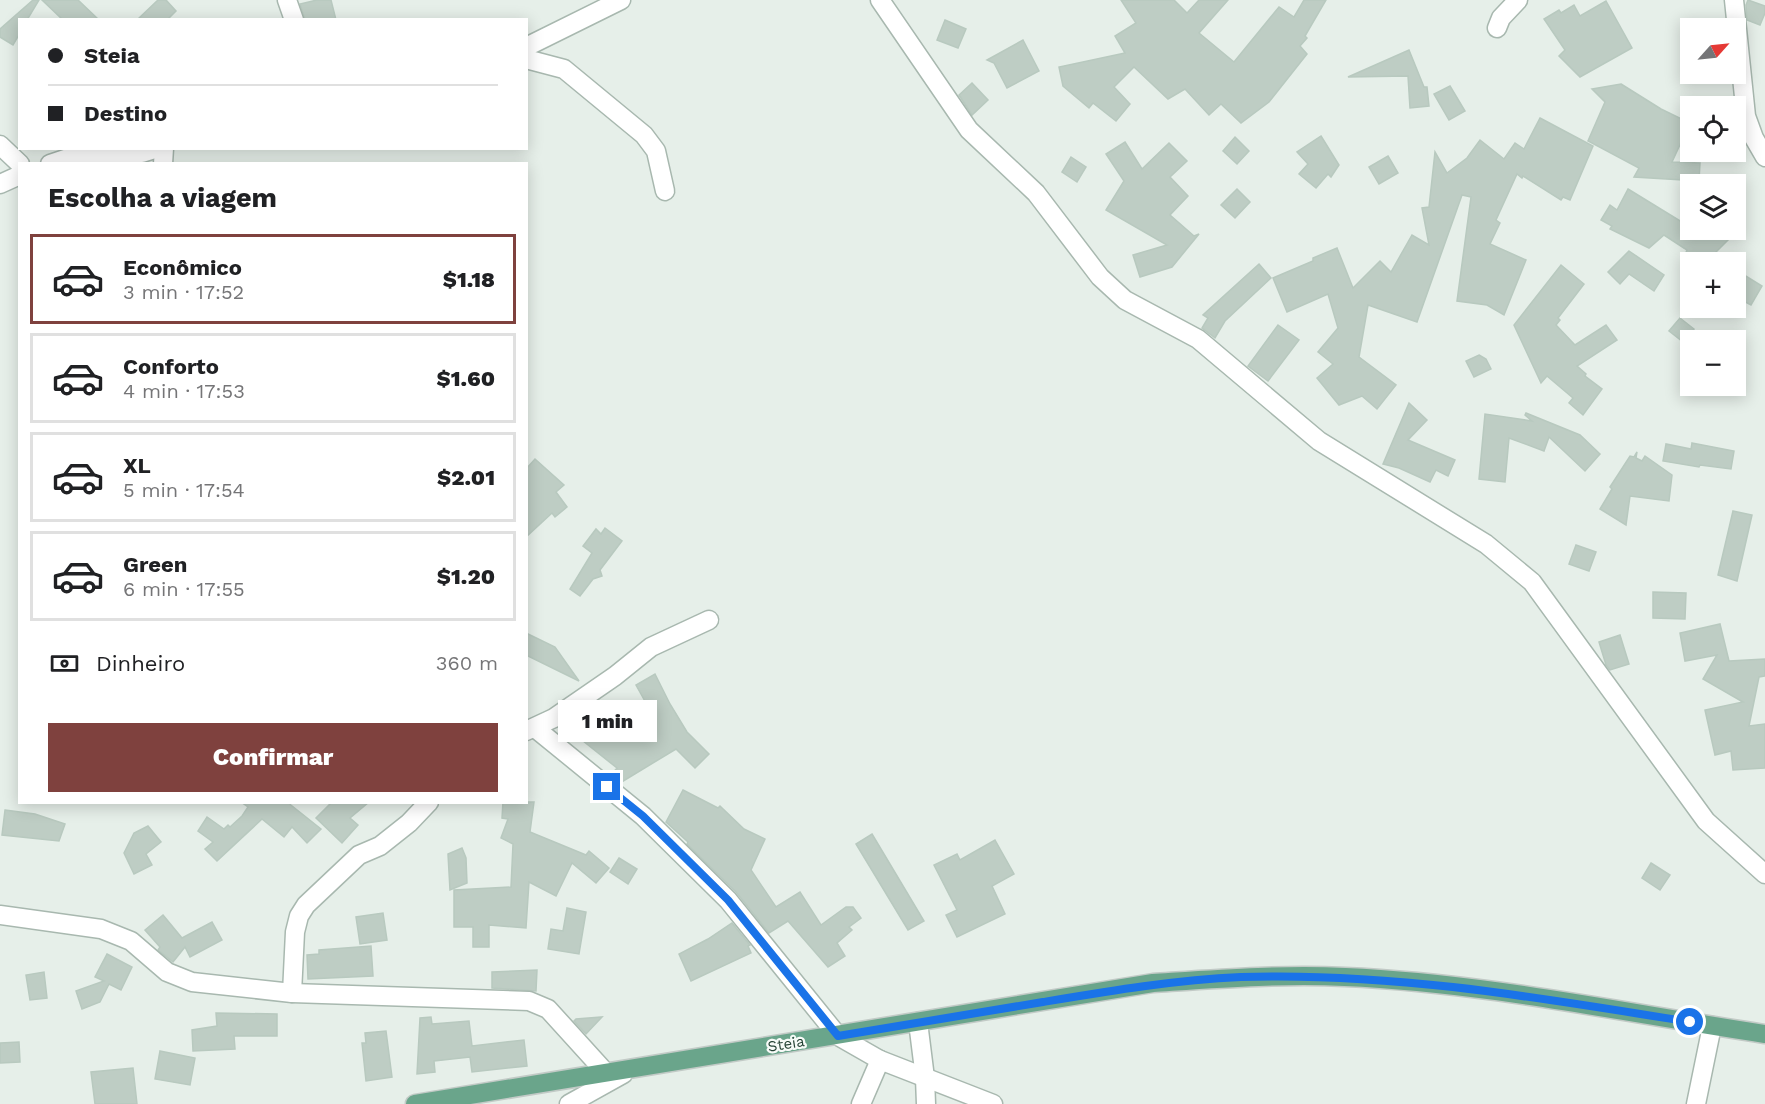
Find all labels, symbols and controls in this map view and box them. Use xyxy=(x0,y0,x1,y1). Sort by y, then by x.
north arrow xyxy=(1680,18,1746,84)
map controls xyxy=(1680,18,1746,396)
text: Steia xyxy=(84,43,140,68)
button: locate xyxy=(1680,96,1746,162)
text: Destino xyxy=(84,101,167,126)
button: layers xyxy=(1680,174,1746,240)
text: Escolha a viagem xyxy=(48,182,277,214)
icon: car xyxy=(51,252,105,306)
button: + xyxy=(1680,252,1746,318)
text: Econômico xyxy=(123,255,242,280)
text: $1.18 xyxy=(443,267,495,292)
text: 3 min · 17:52 xyxy=(123,280,244,304)
button: − xyxy=(1680,330,1746,396)
icon: car xyxy=(51,351,105,405)
text: Conforto xyxy=(123,354,219,379)
text: $1.60 xyxy=(436,366,495,391)
text: 4 min · 17:53 xyxy=(123,379,245,403)
icon: car xyxy=(51,450,105,504)
text: XL xyxy=(123,453,151,478)
text: $2.01 xyxy=(437,465,495,490)
text: 5 min · 17:54 xyxy=(123,478,245,502)
icon: car xyxy=(51,549,105,603)
text: Green xyxy=(123,552,187,577)
text: $1.20 xyxy=(437,564,495,589)
text: 6 min · 17:55 xyxy=(123,577,245,601)
icon: cash xyxy=(48,647,81,680)
text: Dinheiro xyxy=(96,651,185,676)
text: 360 m xyxy=(436,651,498,675)
callout: 1 min xyxy=(558,700,656,742)
text: 1 min xyxy=(582,709,633,733)
button: Confirmar xyxy=(48,723,498,792)
route end xyxy=(593,773,620,800)
route start xyxy=(1676,1008,1703,1035)
street label: Steia xyxy=(766,1032,806,1056)

